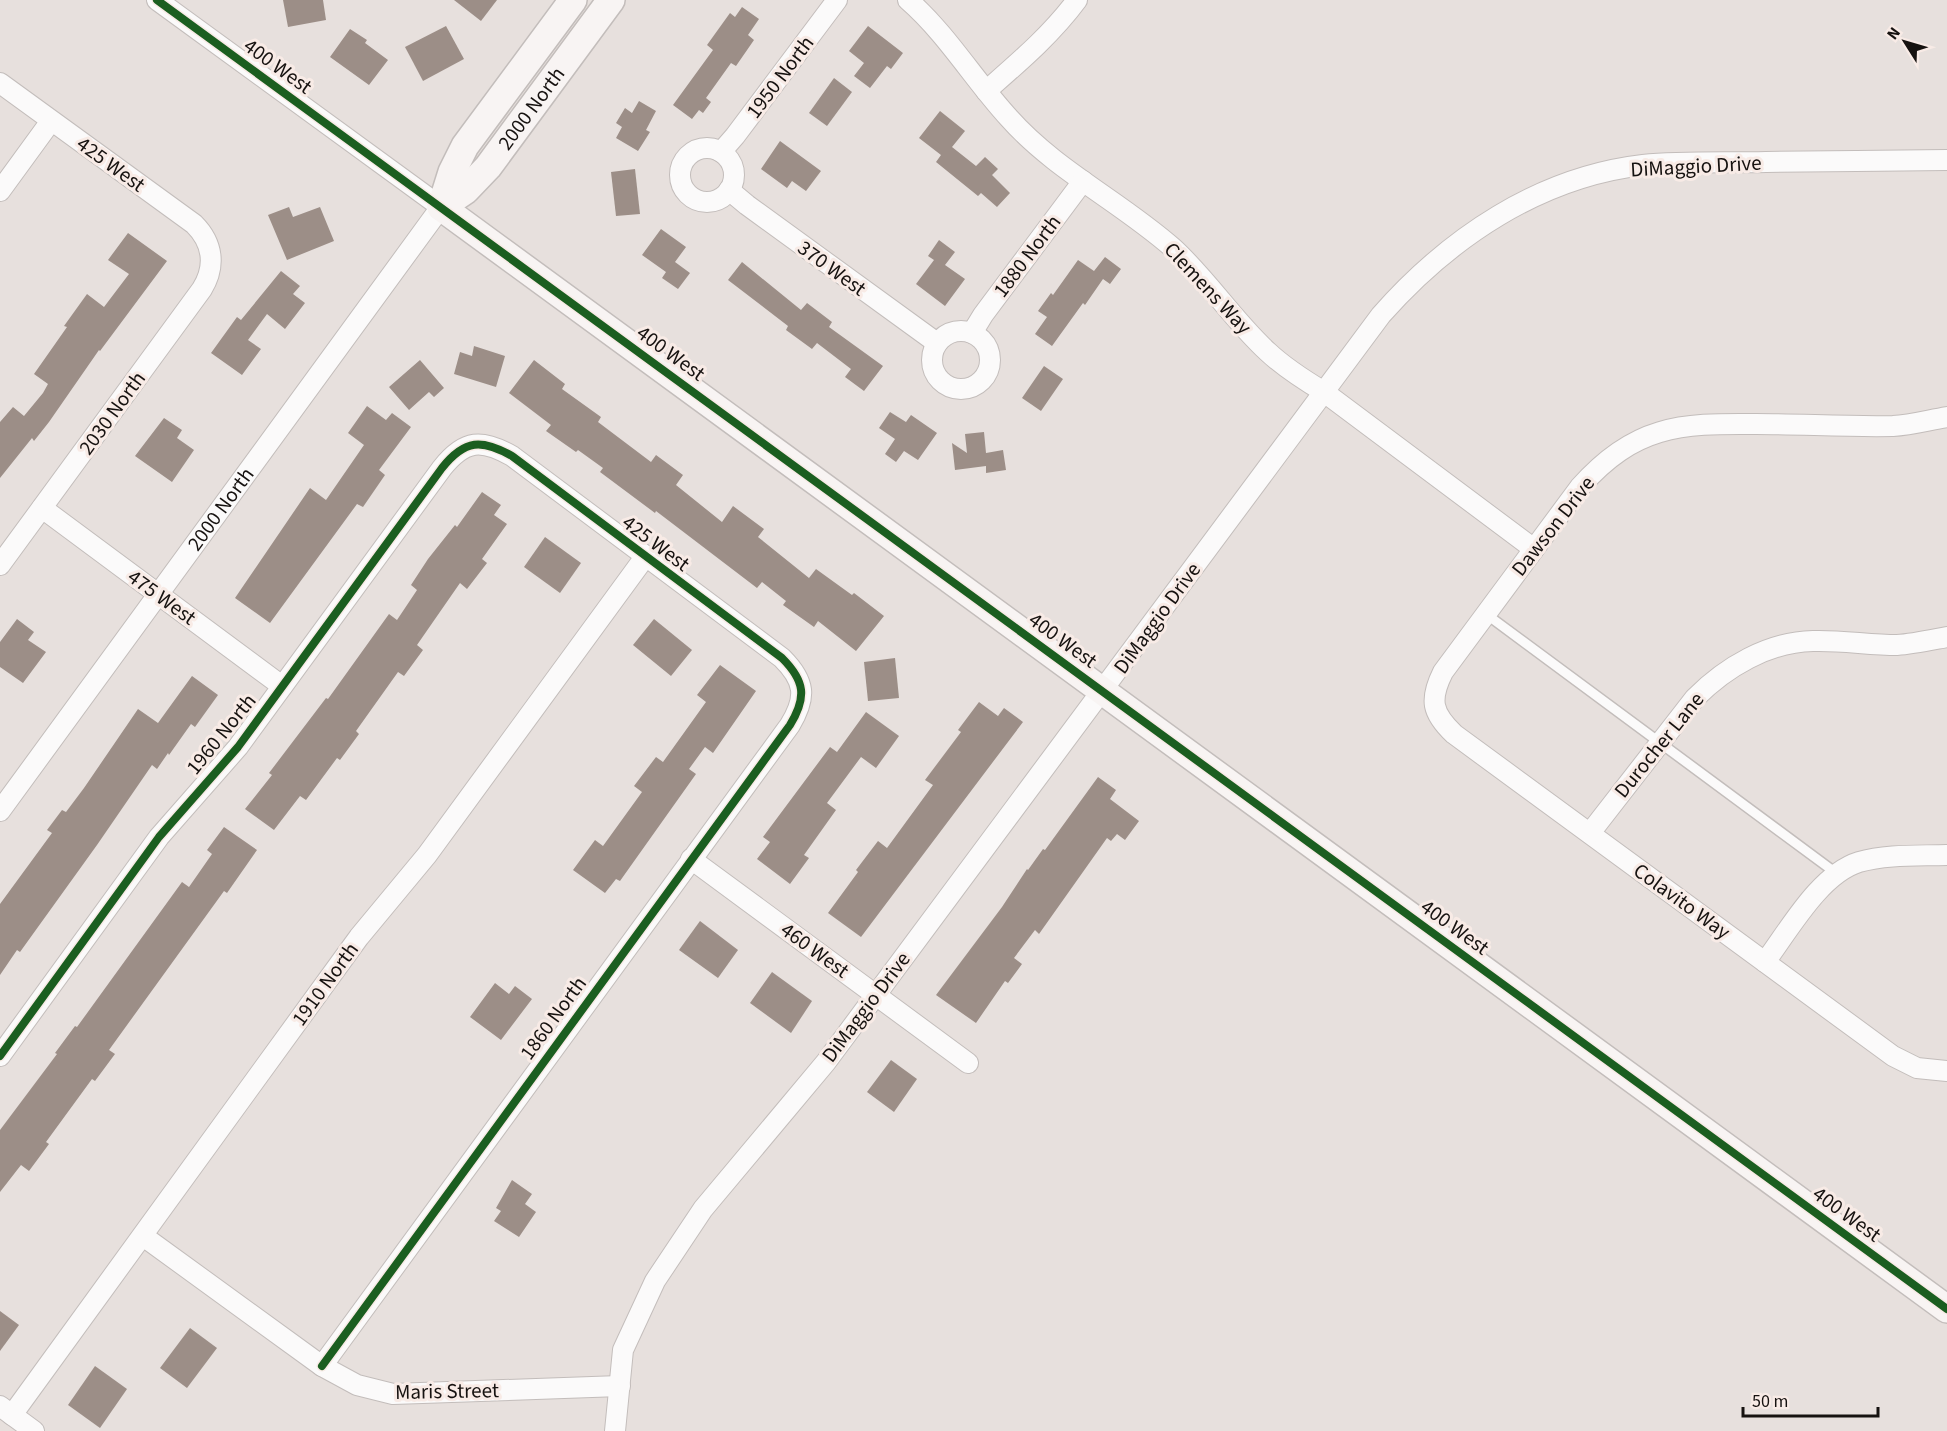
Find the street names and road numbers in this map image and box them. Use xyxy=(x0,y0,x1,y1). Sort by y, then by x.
street label: 1950 North xyxy=(739,29,821,125)
street label: 400 West xyxy=(238,31,318,101)
street label: 2000 North xyxy=(490,60,572,156)
street label: 425 West xyxy=(71,129,151,199)
street label: DiMaggio Drive xyxy=(1630,148,1762,184)
street label: 1880 North xyxy=(986,208,1068,304)
street label: 370 West xyxy=(792,233,872,303)
street label: Clemens Way xyxy=(1157,235,1259,341)
street label: 400 West xyxy=(631,318,711,388)
street label: 2030 North xyxy=(71,365,153,461)
street label: 2000 North xyxy=(180,461,261,557)
street label: Dawson Drive xyxy=(1504,469,1602,583)
street label: 425 West xyxy=(616,508,696,578)
street label: DiMaggio Drive xyxy=(1106,556,1208,680)
street label: 475 West xyxy=(122,562,202,632)
street label: 400 West xyxy=(1023,605,1103,675)
street label: Durocher Lane xyxy=(1607,686,1711,804)
street label: 1960 North xyxy=(179,687,263,781)
street label: Colavito Way xyxy=(1627,856,1737,947)
street label: 400 West xyxy=(1415,892,1495,962)
street label: 460 West xyxy=(775,915,855,985)
street label: 1910 North xyxy=(284,936,366,1032)
street label: DiMaggio Drive xyxy=(814,946,918,1068)
street label: 1860 North xyxy=(512,970,594,1066)
street label: 400 West xyxy=(1807,1179,1887,1249)
street label: Maris Street xyxy=(395,1375,499,1407)

